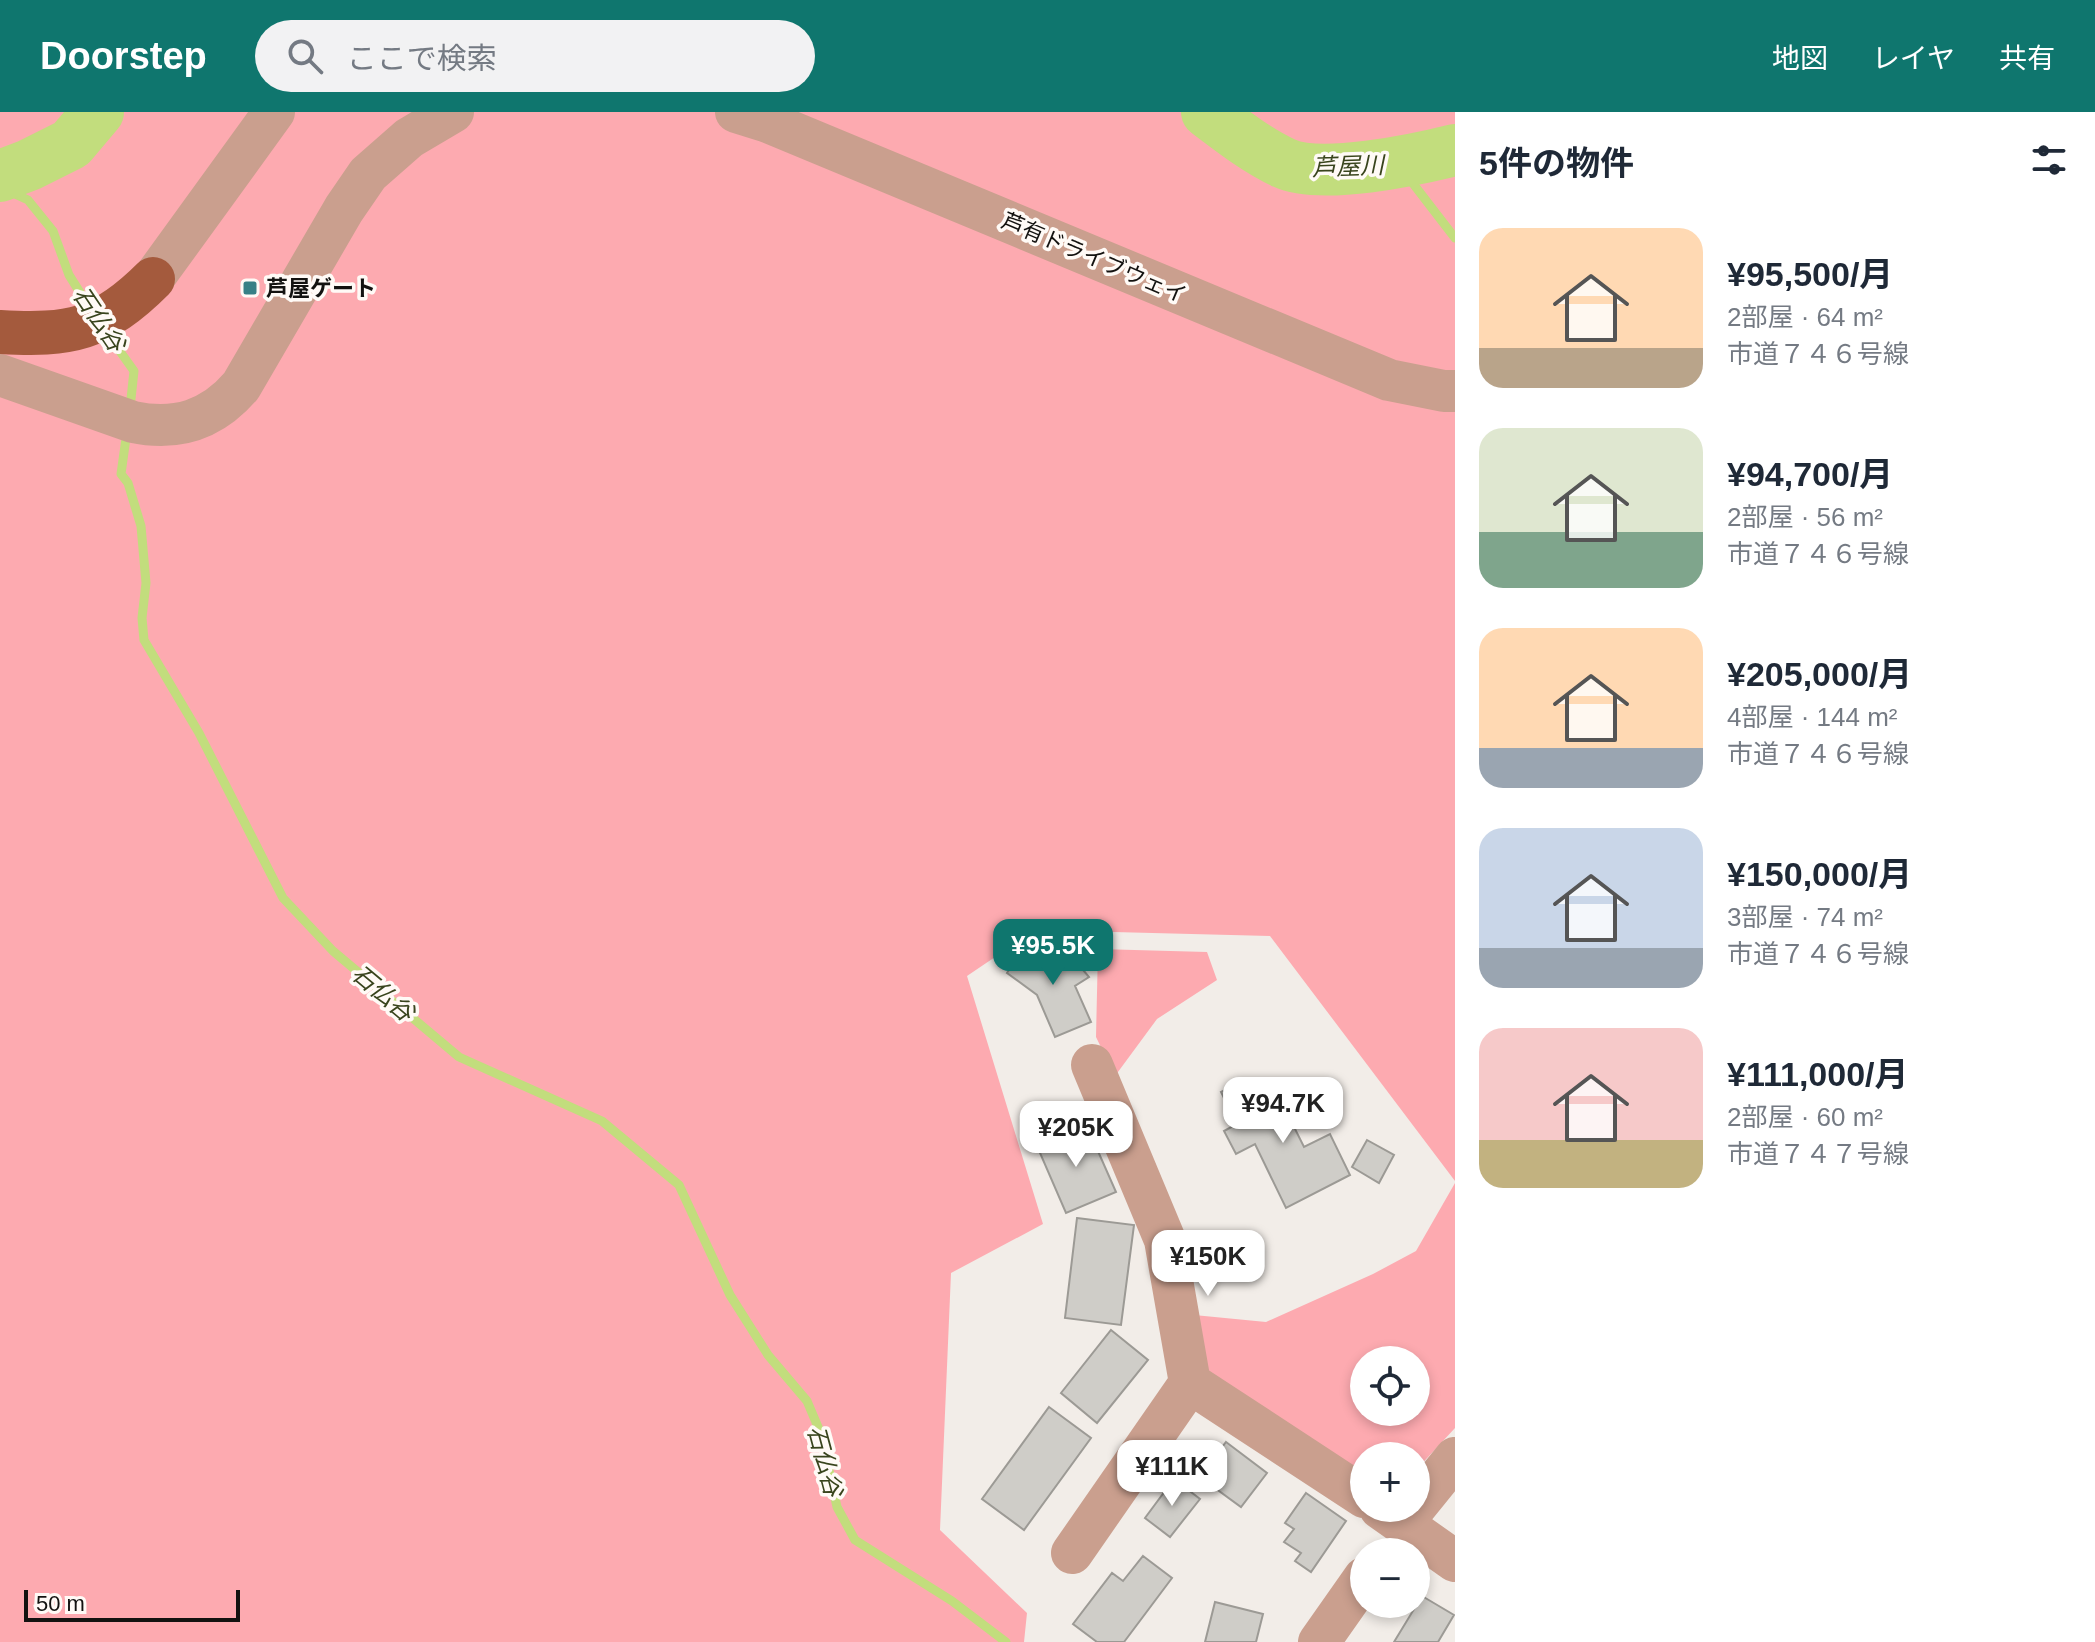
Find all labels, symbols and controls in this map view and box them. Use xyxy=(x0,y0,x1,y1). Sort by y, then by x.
search box xyxy=(255,20,815,92)
icon: search xyxy=(283,34,327,78)
text: Doorstep xyxy=(40,35,207,77)
text: ここで検索 xyxy=(347,42,497,75)
text: 地図 xyxy=(1772,43,1828,74)
text: レイヤ xyxy=(1872,43,1955,74)
text: 共有 xyxy=(1999,43,2055,74)
icon: filters xyxy=(2027,138,2071,182)
text: 5件の物件 xyxy=(1479,144,1634,182)
water label: 芦屋川 xyxy=(1312,151,1387,181)
street label: 芦有ドライブウェイ xyxy=(998,208,1190,308)
text: ¥95,500/月 xyxy=(1727,255,1893,293)
icon: home xyxy=(1543,260,1639,356)
place label: 芦屋ゲート xyxy=(266,276,376,301)
marker: 芦屋ゲート xyxy=(241,279,259,297)
water label: 石仏谷 xyxy=(68,282,131,358)
text: 2部屋 · 64 m² xyxy=(1727,302,1883,332)
text: 市道７４６号線 xyxy=(1727,339,1909,369)
text: ¥94,700/月 xyxy=(1727,455,1893,493)
icon: home xyxy=(1543,460,1639,556)
text: 2部屋 · 56 m² xyxy=(1727,502,1883,532)
text: 市道７４６号線 xyxy=(1727,539,1909,569)
text: ¥205,000/月 xyxy=(1727,655,1912,693)
icon: home xyxy=(1543,660,1639,756)
text: 4部屋 · 144 m² xyxy=(1727,702,1898,732)
text: 市道７４６号線 xyxy=(1727,739,1909,769)
text: ¥150,000/月 xyxy=(1727,855,1912,893)
icon: home xyxy=(1543,860,1639,956)
text: 3部屋 · 74 m² xyxy=(1727,902,1883,932)
pin: ¥95.5K xyxy=(988,919,1118,987)
text: ¥95.5K xyxy=(1011,930,1095,960)
text: 市道７４６号線 xyxy=(1727,939,1909,969)
water label: 石仏谷 xyxy=(347,960,421,1028)
text: ¥111,000/月 xyxy=(1727,1055,1909,1093)
icon: home xyxy=(1543,1060,1639,1156)
pin: ¥94.7K xyxy=(1218,1077,1348,1145)
text: ¥94.7K xyxy=(1241,1088,1325,1118)
pin: ¥205K xyxy=(1020,1101,1132,1169)
text: 2部屋 · 60 m² xyxy=(1727,1102,1883,1132)
text: ¥205K xyxy=(1038,1112,1114,1142)
text: 市道７４７号線 xyxy=(1727,1139,1909,1169)
pin: ¥150K xyxy=(1152,1230,1264,1298)
text: ¥150K xyxy=(1170,1241,1246,1271)
map controls xyxy=(1350,1346,1430,1618)
button: locate xyxy=(1350,1346,1430,1426)
water label: 石仏谷 xyxy=(803,1423,848,1501)
pin: ¥111K xyxy=(1116,1440,1228,1508)
button: + xyxy=(1350,1442,1430,1522)
text: ¥111K xyxy=(1135,1451,1209,1481)
button: − xyxy=(1350,1538,1430,1618)
scale bar xyxy=(24,1586,240,1622)
text: 50 m xyxy=(36,1591,85,1616)

